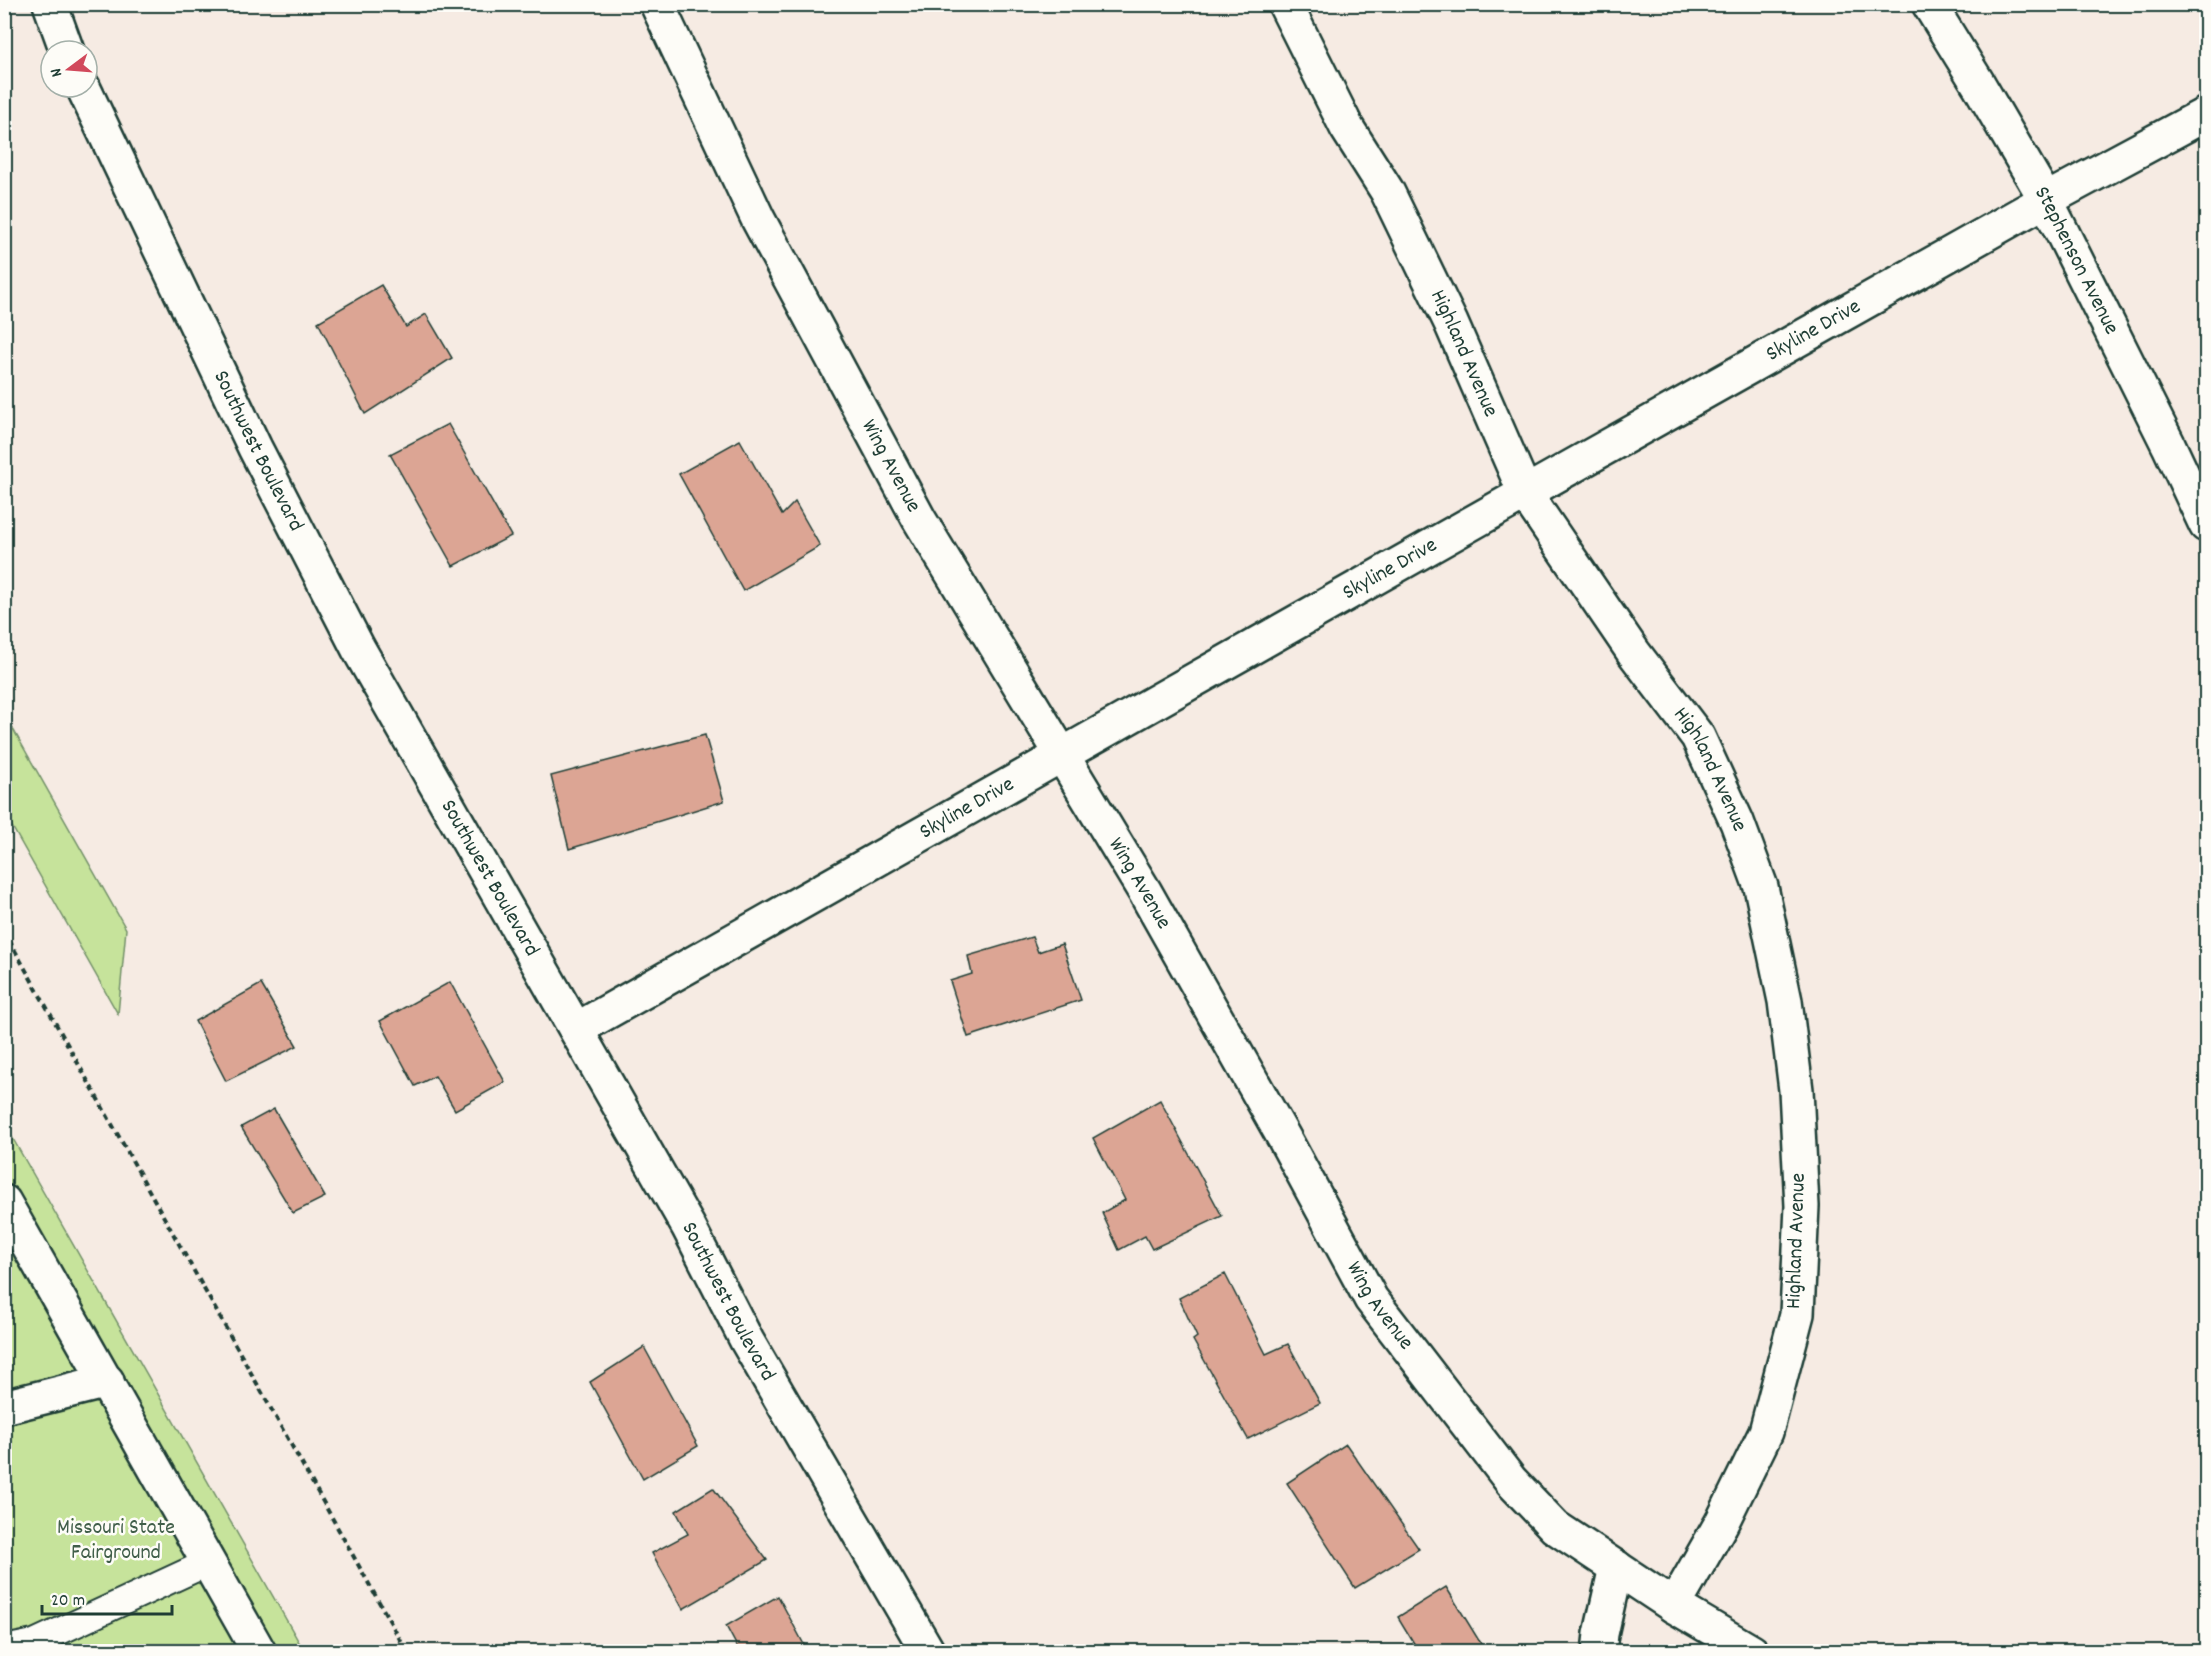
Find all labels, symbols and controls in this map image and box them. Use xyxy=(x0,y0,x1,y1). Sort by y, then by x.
north arrow xyxy=(39,39,99,99)
text: N xyxy=(45,65,69,79)
street label: Stephenson Avenue xyxy=(2026,181,2126,340)
street label: Highland Avenue xyxy=(1422,285,1506,422)
street label: Skyline Drive xyxy=(1760,292,1867,370)
street label: Southwest Boulevard xyxy=(205,366,311,537)
street label: Wing Avenue xyxy=(853,414,928,518)
street label: Skyline Drive xyxy=(1337,530,1443,608)
street label: Highland Avenue xyxy=(1665,701,1755,836)
street label: Skyline Drive xyxy=(914,769,1020,848)
street label: Southwest Boulevard xyxy=(432,794,547,962)
street label: Wing Avenue xyxy=(1100,832,1179,935)
street label: Highland Avenue xyxy=(1779,1172,1815,1310)
street label: Southwest Boulevard xyxy=(673,1217,783,1387)
street label: Wing Avenue xyxy=(1338,1256,1421,1357)
park label: Missouri State Fairground xyxy=(57,1513,175,1569)
scale bar xyxy=(42,1578,172,1616)
text: 20 m xyxy=(51,1589,85,1614)

